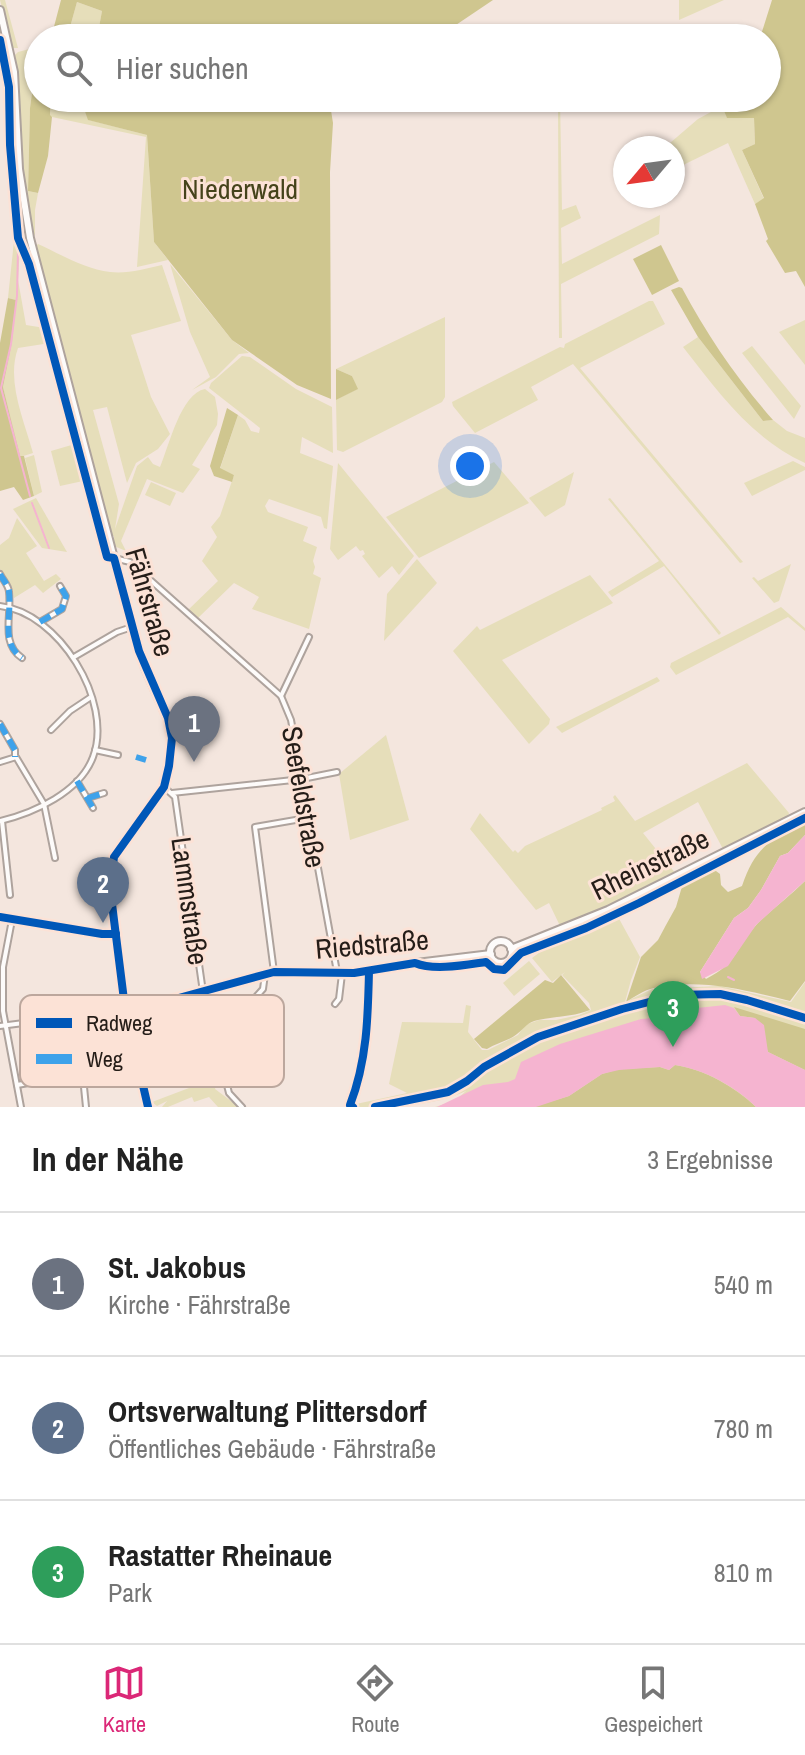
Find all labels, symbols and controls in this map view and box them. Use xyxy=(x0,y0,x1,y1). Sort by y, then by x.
search box xyxy=(24,24,781,112)
icon: search xyxy=(52,46,96,90)
text: Hier suchen xyxy=(116,48,249,88)
north arrow xyxy=(613,136,685,208)
park label: Niederwald xyxy=(182,170,298,208)
your location xyxy=(450,446,490,486)
street label: Fährstraße xyxy=(116,543,184,661)
pin: 1 xyxy=(168,696,220,762)
street label: Seefeldstraße xyxy=(273,723,335,871)
street label: Rheinstraße xyxy=(585,819,715,909)
street label: Lammstraße xyxy=(162,835,218,967)
pin: 2 xyxy=(77,857,129,923)
street label: Riedstraße xyxy=(314,920,430,968)
pin: 3 xyxy=(647,981,699,1047)
legend xyxy=(20,995,284,1087)
text: Radweg xyxy=(86,1008,152,1038)
text: Weg xyxy=(86,1044,123,1074)
text: In der Nähe xyxy=(32,1136,184,1182)
text: 3 Ergebnisse xyxy=(647,1142,773,1177)
text: St. Jakobus xyxy=(108,1247,246,1287)
text: 1 xyxy=(52,1267,64,1302)
text: 540 m xyxy=(714,1267,773,1302)
text: Kirche · Fährstraße xyxy=(108,1287,291,1322)
text: Ortsverwaltung Plittersdorf xyxy=(108,1391,427,1431)
text: 2 xyxy=(52,1411,64,1446)
text: 780 m xyxy=(714,1411,773,1446)
text: Öffentliches Gebäude · Fährstraße xyxy=(108,1431,436,1466)
text: Rastatter Rheinaue xyxy=(108,1535,332,1575)
text: 3 xyxy=(52,1555,64,1590)
text: 810 m xyxy=(714,1555,773,1590)
text: Park xyxy=(108,1575,152,1610)
tab: Karte xyxy=(102,1661,146,1739)
tab: Route xyxy=(351,1661,399,1739)
tab: Gespeichert xyxy=(604,1661,703,1739)

